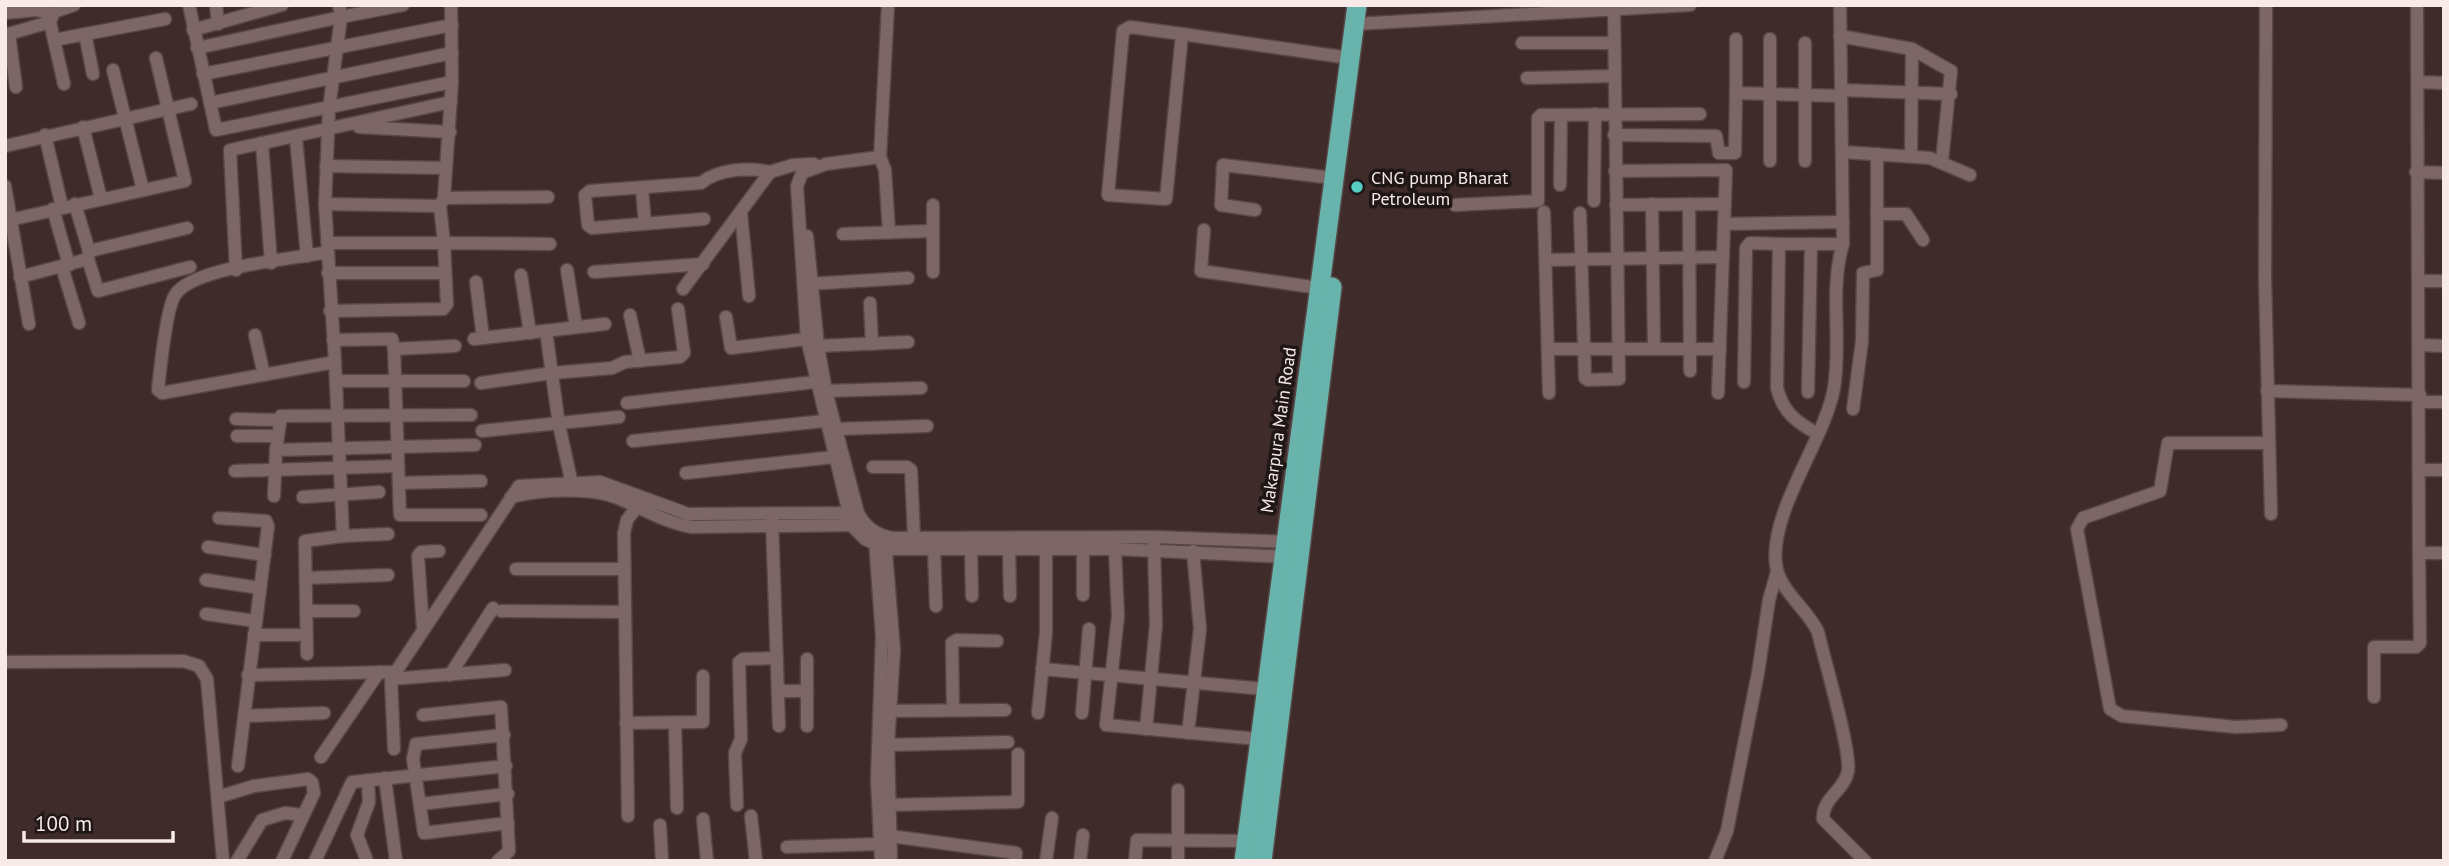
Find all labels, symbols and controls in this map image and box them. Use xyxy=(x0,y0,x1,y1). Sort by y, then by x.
place label: CNG pump Bharat Petroleum xyxy=(1371,166,1508,210)
marker: CNG pump Bharat Petroleum xyxy=(1349,179,1365,195)
street label: Makarpura Main Road xyxy=(1255,346,1301,514)
scale bar xyxy=(24,800,173,844)
text: 100 m xyxy=(35,810,92,837)

